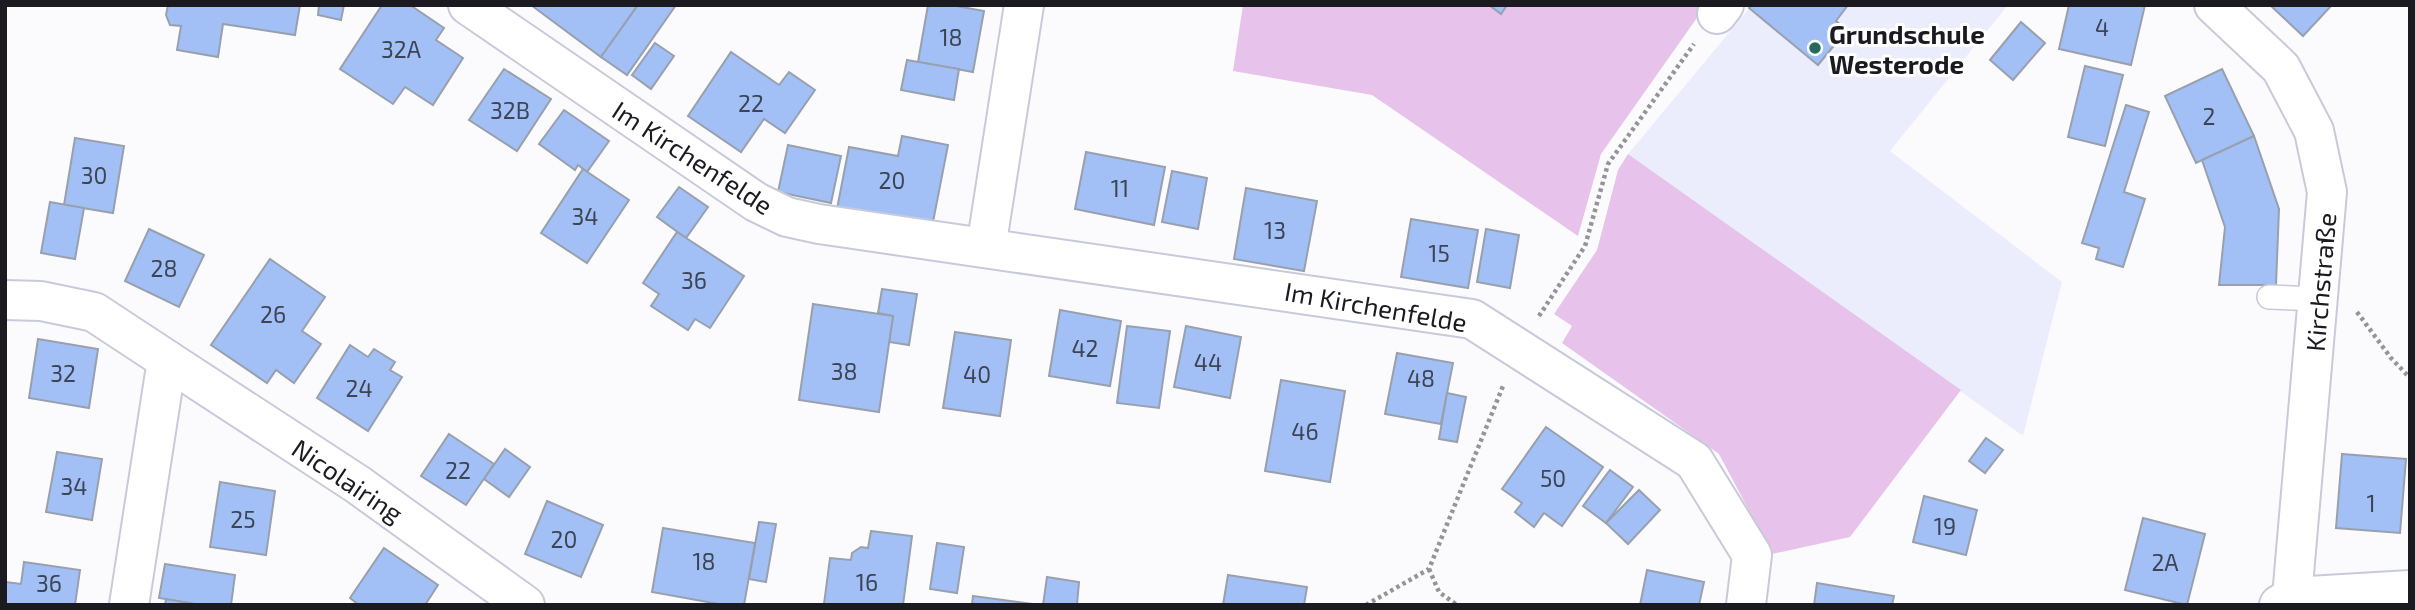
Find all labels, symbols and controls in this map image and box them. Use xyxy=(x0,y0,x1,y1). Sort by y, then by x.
house number: 4 xyxy=(2095,13,2109,41)
place label: Grundschule Westerode xyxy=(1829,18,1985,79)
house number: 18 xyxy=(939,23,963,51)
house number: 32A xyxy=(381,35,422,63)
marker: Grundschule Westerode xyxy=(1807,40,1823,56)
house number: 22 xyxy=(738,89,764,117)
street label: Im Kirchenfelde xyxy=(607,94,779,220)
house number: 32B xyxy=(490,96,530,124)
house number: 2 xyxy=(2203,102,2215,130)
house number: 30 xyxy=(81,161,107,189)
house number: 20 xyxy=(879,166,905,194)
house number: 11 xyxy=(1111,174,1129,202)
house number: 34 xyxy=(572,202,598,230)
street label: Kirchstraße xyxy=(2298,211,2342,353)
house number: 13 xyxy=(1264,216,1286,244)
house number: 15 xyxy=(1428,239,1450,267)
house number: 28 xyxy=(151,254,177,282)
house number: 36 xyxy=(681,266,707,294)
street label: Im Kirchenfelde xyxy=(1283,275,1469,337)
house number: 26 xyxy=(260,300,286,328)
house number: 42 xyxy=(1071,334,1099,362)
house number: 44 xyxy=(1194,348,1222,376)
house number: 38 xyxy=(831,357,857,385)
house number: 32 xyxy=(50,359,76,387)
house number: 40 xyxy=(963,360,991,388)
house number: 48 xyxy=(1407,364,1435,392)
house number: 24 xyxy=(345,374,373,402)
house number: 46 xyxy=(1291,417,1319,445)
street label: Nicolairing xyxy=(287,432,409,528)
house number: 22 xyxy=(445,456,471,484)
house number: 50 xyxy=(1540,464,1566,492)
house number: 34 xyxy=(61,472,87,500)
house number: 1 xyxy=(2366,489,2376,517)
house number: 25 xyxy=(230,505,256,533)
house number: 19 xyxy=(1934,512,1956,540)
house number: 20 xyxy=(551,525,577,553)
house number: 18 xyxy=(692,547,716,575)
house number: 2A xyxy=(2151,548,2179,576)
house number: 16 xyxy=(856,568,878,596)
house number: 36 xyxy=(36,569,62,597)

